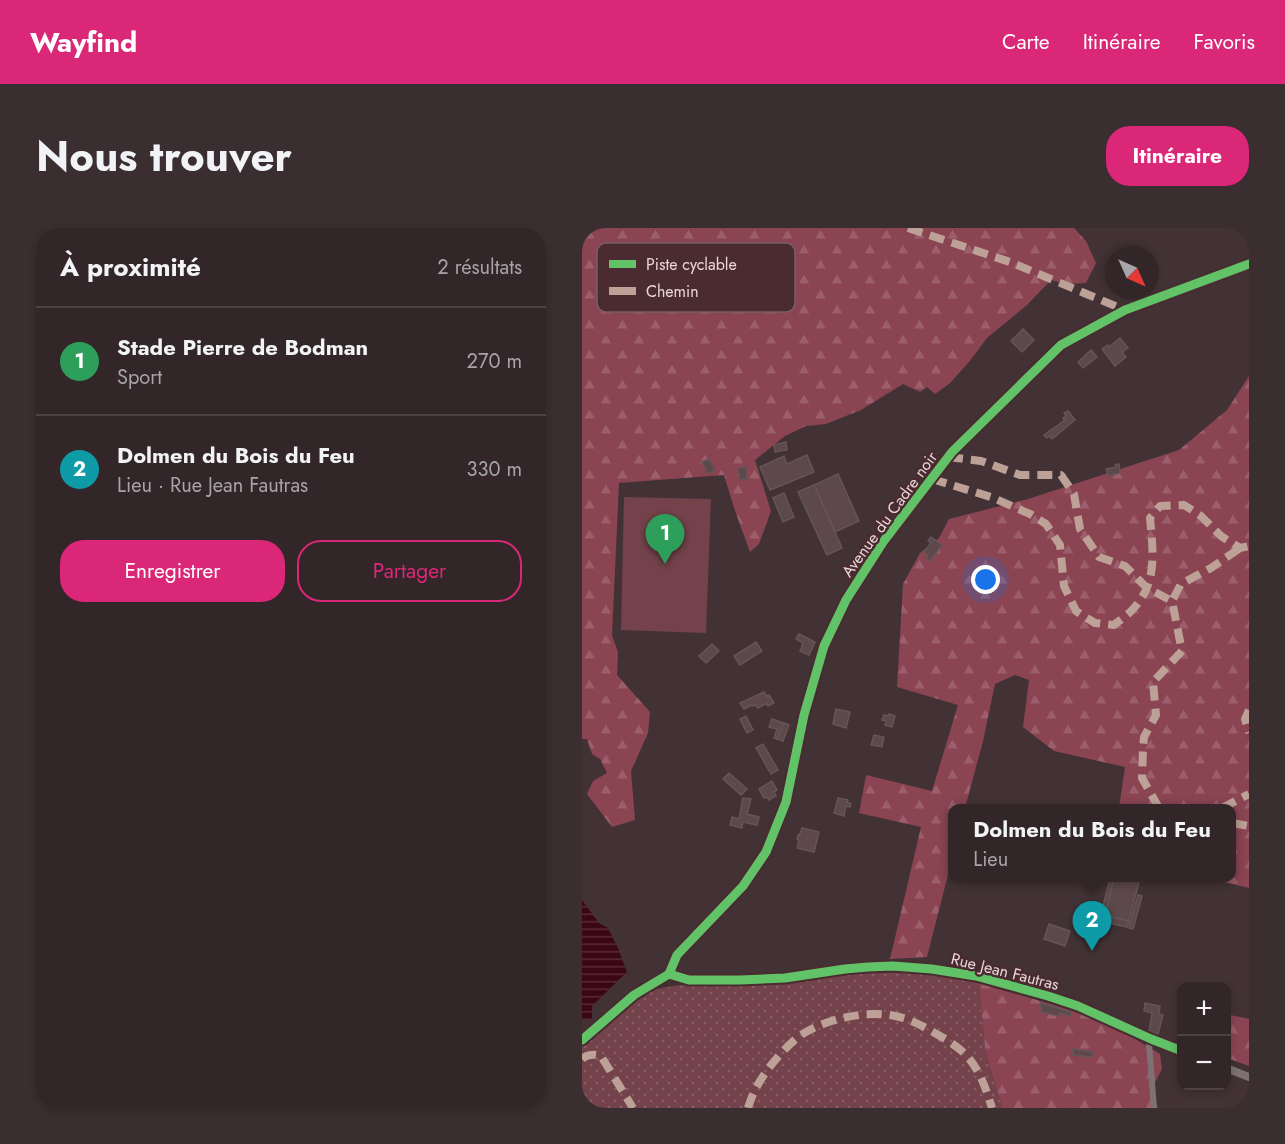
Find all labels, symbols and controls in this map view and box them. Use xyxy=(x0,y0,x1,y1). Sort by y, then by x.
text: Wayfind xyxy=(30,22,137,63)
text: Carte xyxy=(1002,27,1050,57)
text: Itinéraire xyxy=(1083,27,1161,57)
text: Favoris xyxy=(1194,27,1255,57)
text: Nous trouver xyxy=(36,126,292,187)
button: Itinéraire xyxy=(1106,126,1249,186)
legend xyxy=(597,243,795,312)
north arrow xyxy=(1105,246,1159,300)
text: À proximité xyxy=(60,248,201,286)
text: 2 résultats xyxy=(437,253,522,282)
text: Piste cyclable xyxy=(646,253,737,276)
text: Chemin xyxy=(646,280,699,303)
text: Stade Pierre de Bodman xyxy=(117,331,368,363)
text: 1 xyxy=(74,347,85,376)
text: 270 m xyxy=(467,347,522,376)
text: Sport xyxy=(117,363,162,392)
text: Dolmen du Bois du Feu xyxy=(117,439,355,471)
street label: Avenue du Cadre noir xyxy=(836,447,943,582)
text: 2 xyxy=(73,455,86,484)
text: 330 m xyxy=(467,455,522,484)
text: Lieu · Rue Jean Fautras xyxy=(117,471,308,500)
pin: 1 xyxy=(646,514,685,564)
button: Enregistrer xyxy=(60,540,285,602)
button: Partager xyxy=(297,540,522,602)
your location xyxy=(971,565,1000,594)
popup xyxy=(948,804,1236,882)
text: Dolmen du Bois du Feu xyxy=(973,813,1211,845)
text: Lieu xyxy=(973,845,1008,874)
pin: 2 xyxy=(1072,902,1112,951)
street label: Rue Jean Fautras xyxy=(949,947,1061,996)
map controls xyxy=(1177,982,1231,1090)
button: + xyxy=(1177,982,1231,1036)
button: − xyxy=(1177,1036,1231,1090)

